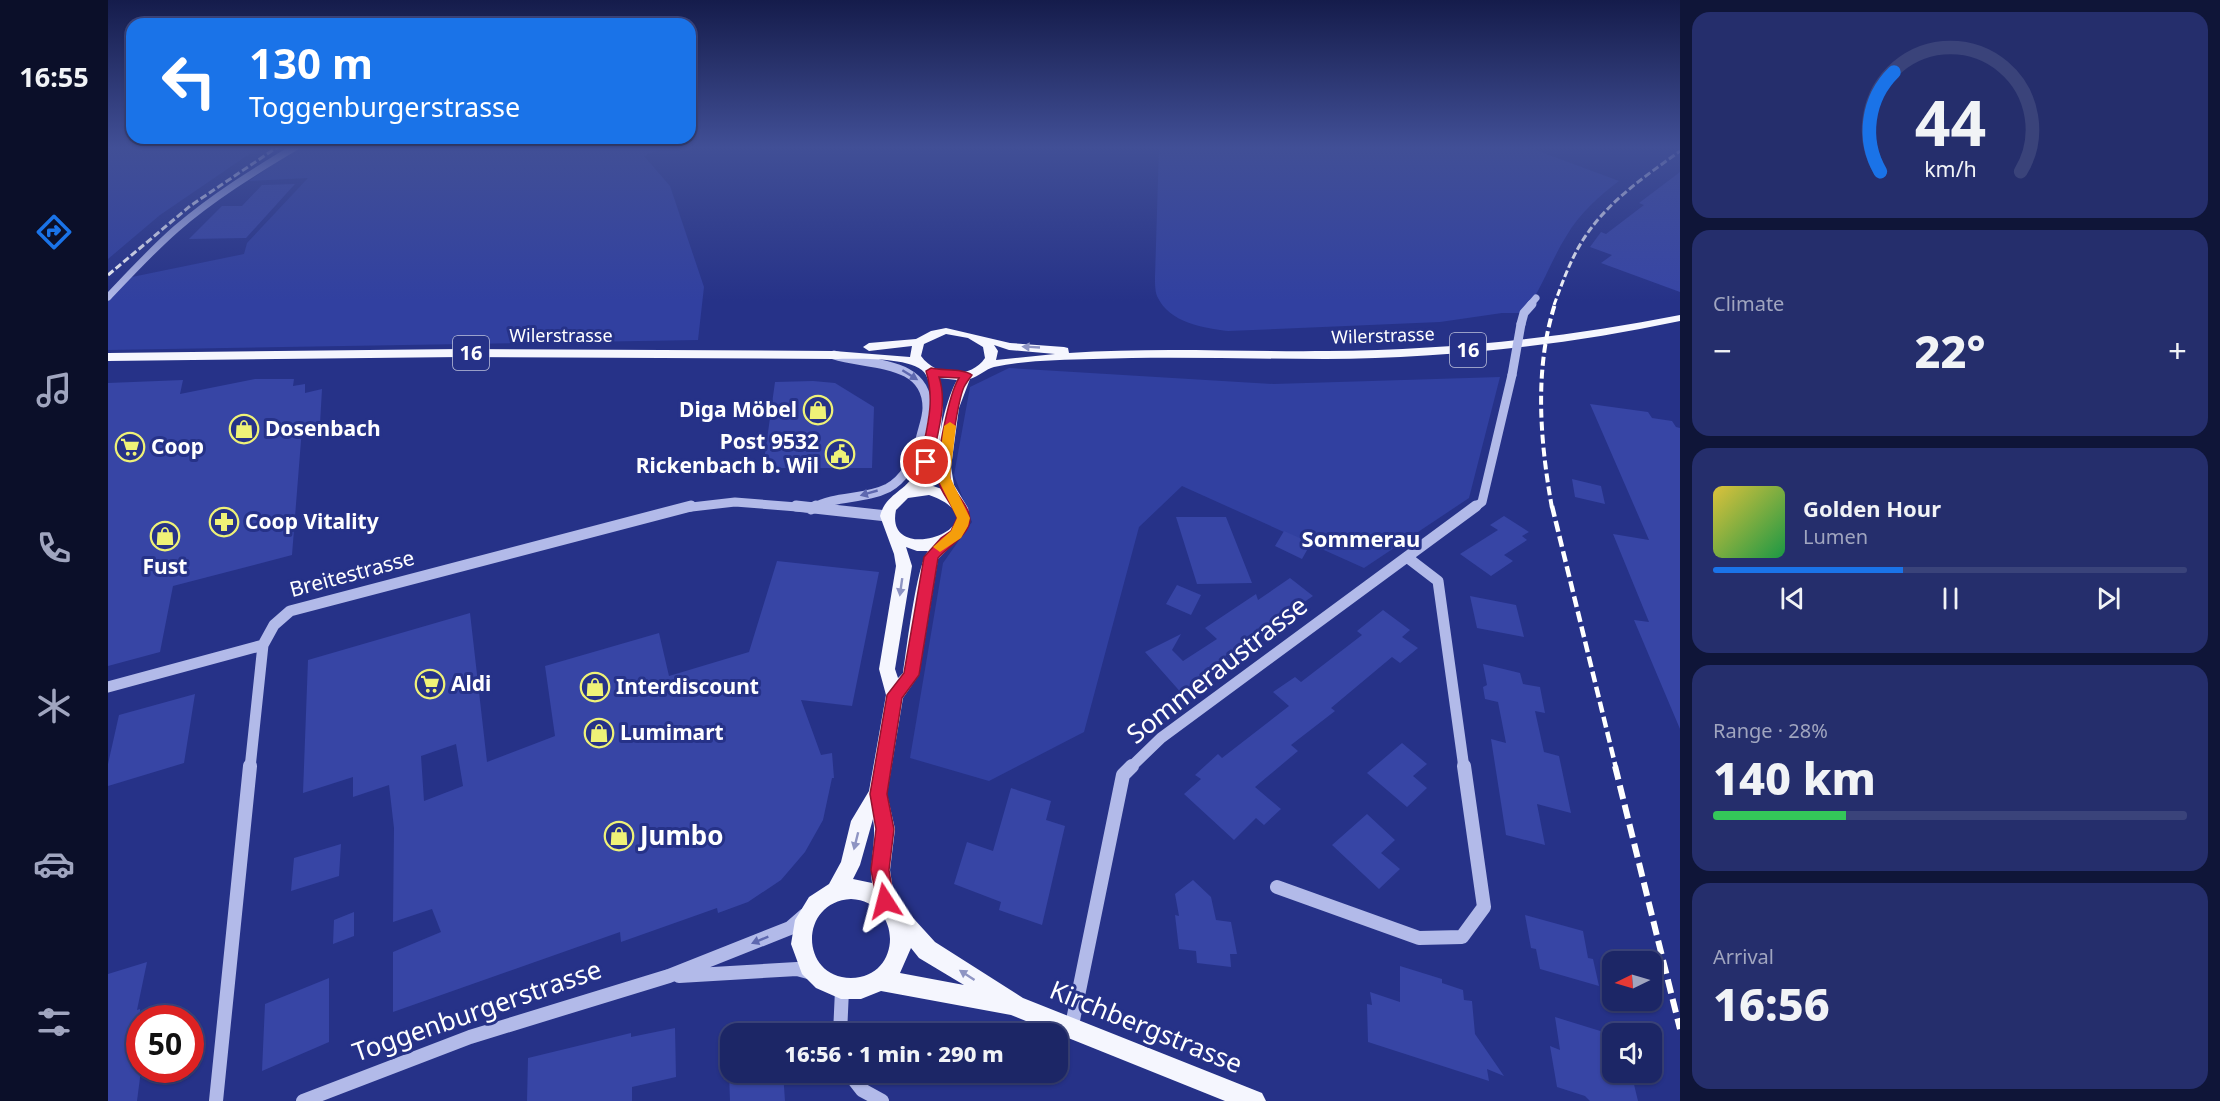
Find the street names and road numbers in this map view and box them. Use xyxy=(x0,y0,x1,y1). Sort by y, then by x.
street label: Wilerstrasse xyxy=(1331,321,1435,349)
street label: Wilerstrasse xyxy=(509,323,613,347)
road number: 16 xyxy=(1450,333,1486,367)
road number: 16 xyxy=(453,336,489,370)
street label: Breitestrasse xyxy=(286,543,417,603)
street label: Sommeraustrasse xyxy=(1118,587,1314,751)
street label: Toggenburgerstrasse xyxy=(347,951,606,1070)
street label: Kirchbergstrasse xyxy=(1045,971,1248,1081)

